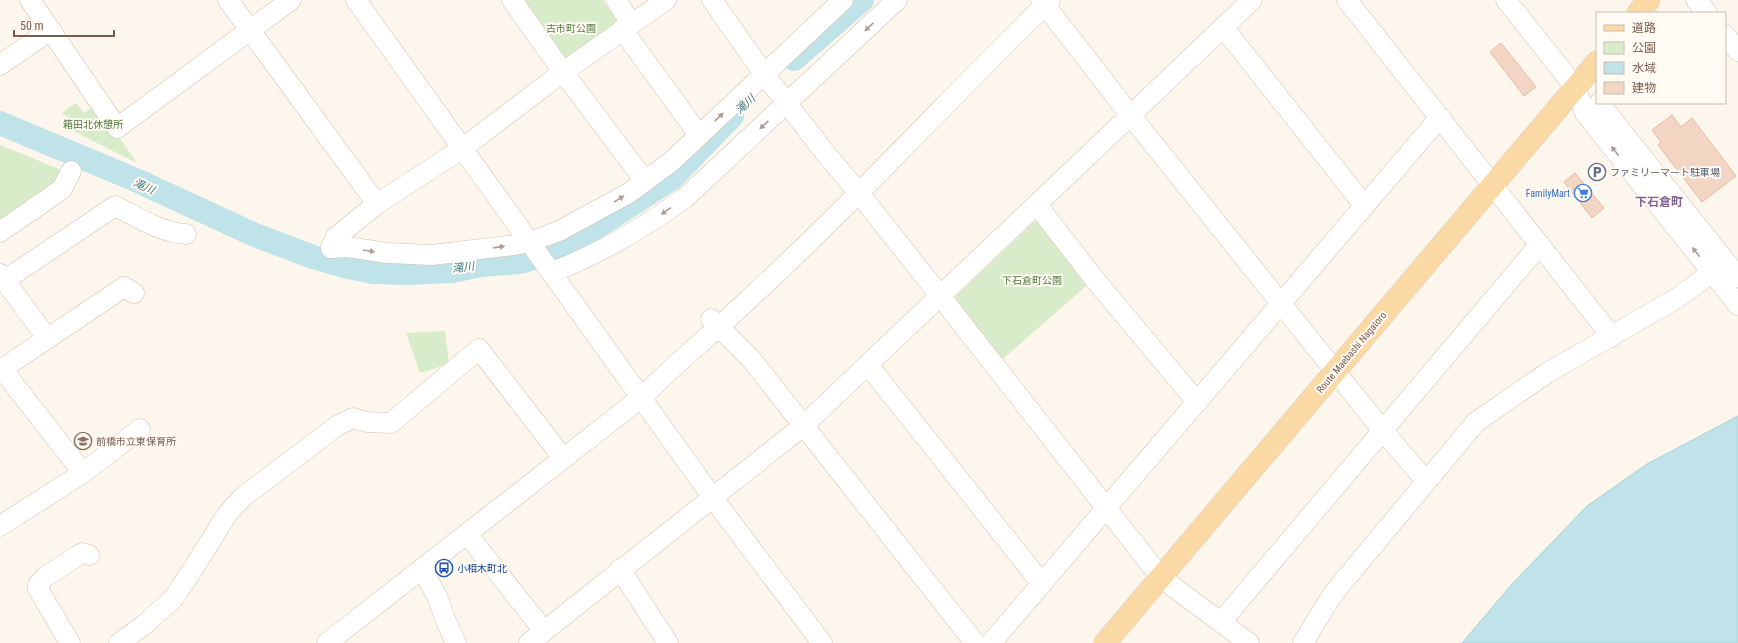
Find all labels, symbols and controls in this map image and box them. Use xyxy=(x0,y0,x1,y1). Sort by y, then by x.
scale bar xyxy=(14,12,114,38)
legend xyxy=(1596,12,1726,104)
text: 50 m xyxy=(20,19,44,33)
text: 道路 xyxy=(1632,21,1656,35)
one-way arrow xyxy=(864,22,874,31)
park label: 古市町公園 xyxy=(546,23,596,34)
text: 公園 xyxy=(1632,41,1656,55)
text: 水域 xyxy=(1632,61,1656,75)
text: 建物 xyxy=(1632,81,1656,95)
water label: 滝川 xyxy=(733,91,759,117)
one-way arrow xyxy=(714,113,723,122)
park label: 箱田北休憩所 xyxy=(63,119,123,130)
one-way arrow xyxy=(759,120,769,130)
one-way arrow xyxy=(1610,145,1619,156)
parking icon: ファミリーマート駐車場 xyxy=(1587,162,1607,182)
place label: ファミリーマート駐車場 xyxy=(1610,167,1720,178)
water label: 滝川 xyxy=(131,176,157,197)
supermarket icon: FamilyMart xyxy=(1573,183,1593,203)
place label: FamilyMart xyxy=(1526,188,1570,199)
district label: 下石倉町 xyxy=(1635,195,1683,209)
one-way arrow xyxy=(613,196,624,203)
one-way arrow xyxy=(661,207,672,215)
one-way arrow xyxy=(493,244,505,250)
one-way arrow xyxy=(1692,247,1701,258)
one-way arrow xyxy=(363,248,376,254)
water label: 滝川 xyxy=(451,260,476,275)
park label: 下石倉町公園 xyxy=(1002,275,1062,286)
street label: Route Maebashi Nagatoro xyxy=(1314,310,1389,395)
school or university icon: 前橋市立東保育所 xyxy=(73,431,93,451)
place label: 前橋市立東保育所 xyxy=(96,436,176,447)
bus stop icon: 小相木町北 xyxy=(434,558,454,578)
place label: 小相木町北 xyxy=(457,563,507,574)

